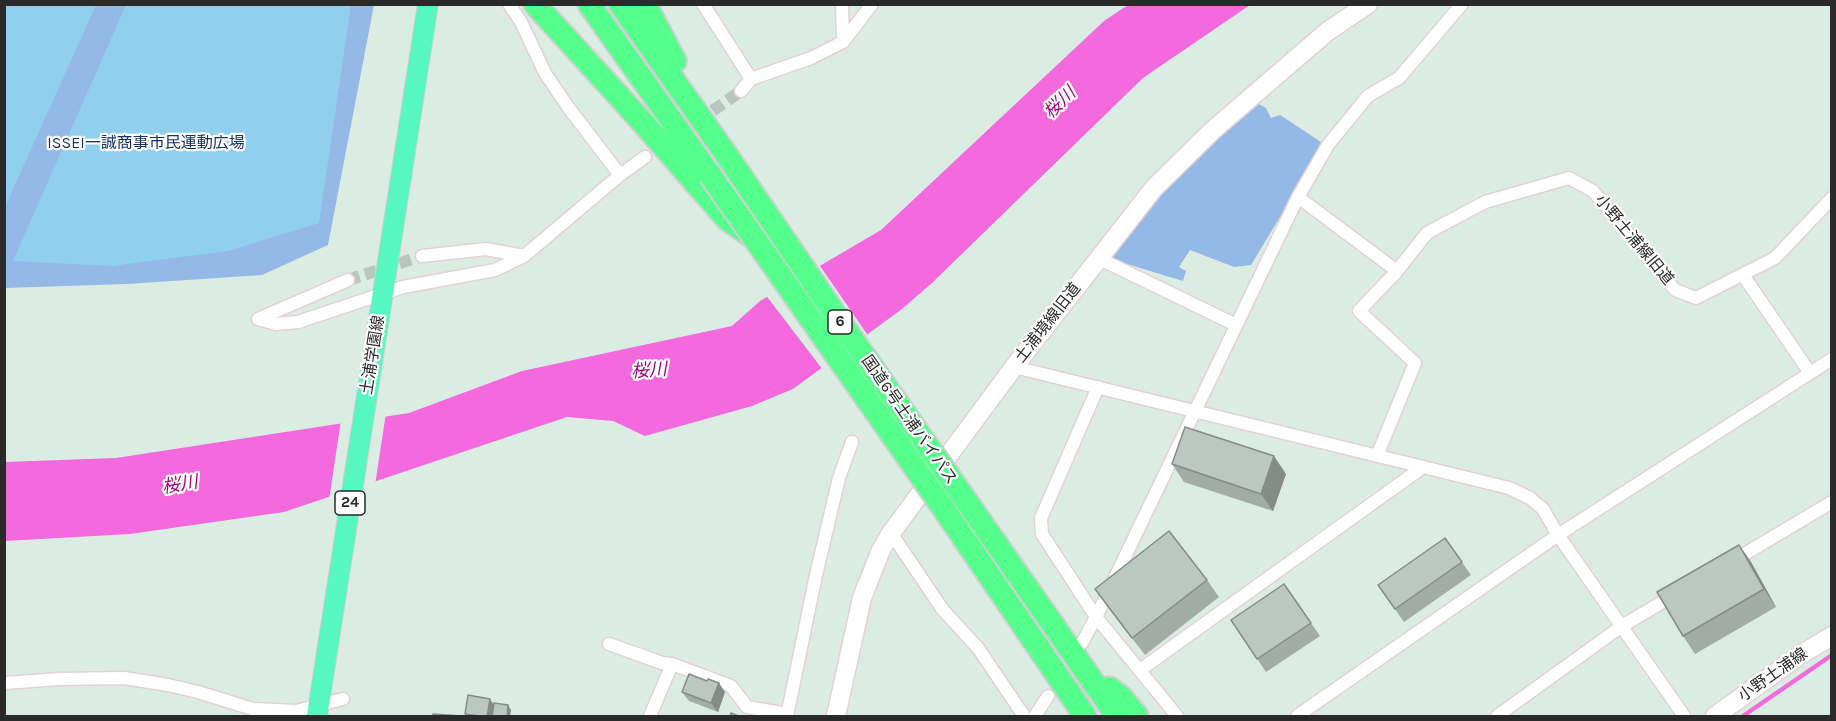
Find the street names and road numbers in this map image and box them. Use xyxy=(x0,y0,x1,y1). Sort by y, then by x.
street label: 小野土浦線旧道 xyxy=(1591,191,1677,289)
street label: 土浦境線旧道 xyxy=(1011,279,1085,367)
road number: 6 xyxy=(828,310,852,334)
street label: 土浦学園線 xyxy=(357,314,389,396)
street label: 国道6号土浦バイパス xyxy=(857,352,961,488)
road number: 24 xyxy=(335,491,365,515)
street label: 小野土浦線 xyxy=(1735,644,1811,706)

